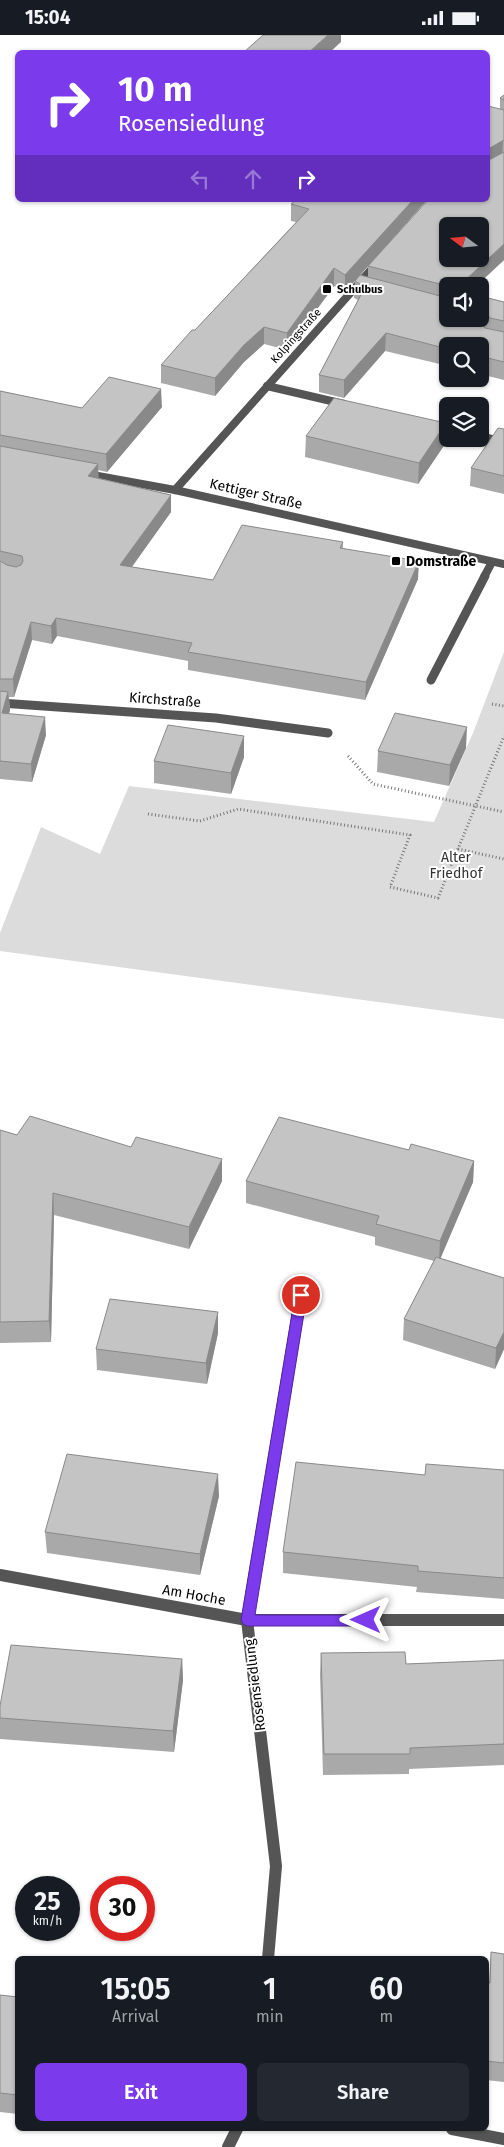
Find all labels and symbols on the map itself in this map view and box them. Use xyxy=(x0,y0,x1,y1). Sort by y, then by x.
north arrow xyxy=(439,217,489,267)
marker: Schulbus xyxy=(321,283,333,295)
place label: Schulbus xyxy=(337,283,383,296)
street label: Kolpingstraße xyxy=(268,306,324,366)
street label: Kettiger Straße xyxy=(208,475,304,513)
place label: Domstraße xyxy=(406,553,477,570)
marker: Domstraße xyxy=(390,555,402,567)
street label: Kirchstraße xyxy=(128,689,202,711)
park label: Alter Friedhof xyxy=(430,849,484,882)
pin xyxy=(280,1274,322,1316)
street label: Am Hoche xyxy=(161,1581,227,1609)
position arrow xyxy=(339,1593,391,1645)
street label: Rosensiedlung xyxy=(241,1637,269,1732)
speed limit sign: 30 xyxy=(90,1876,155,1941)

